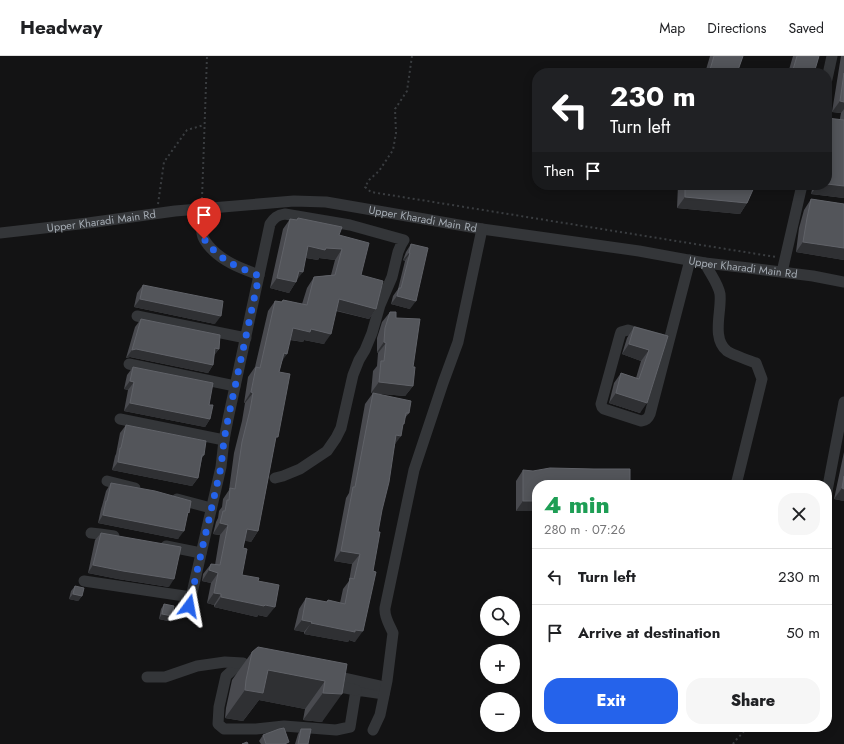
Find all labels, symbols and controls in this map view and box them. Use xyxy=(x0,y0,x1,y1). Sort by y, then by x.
text: Headway xyxy=(20,14,102,41)
text: Map xyxy=(659,18,685,38)
text: Directions xyxy=(707,18,767,38)
text: Saved xyxy=(789,18,824,38)
text: 230 m xyxy=(610,76,696,117)
icon: left xyxy=(544,84,596,136)
text: Turn left xyxy=(610,114,670,140)
text: Then xyxy=(544,160,574,182)
icon: arrive xyxy=(582,160,604,182)
pin xyxy=(187,198,221,239)
street label: Upper Kharadi Main Rd xyxy=(367,202,478,236)
icon: arrive xyxy=(193,204,215,226)
street label: Upper Kharadi Main Rd xyxy=(46,206,157,236)
street label: Upper Kharadi Main Rd xyxy=(687,252,798,282)
text: 4 min xyxy=(544,487,610,522)
button: close xyxy=(778,493,820,535)
text: 280 m · 07:26 xyxy=(544,520,625,539)
icon: left xyxy=(544,566,566,588)
text: Turn left xyxy=(578,566,636,588)
text: 230 m xyxy=(778,566,820,588)
position arrow xyxy=(168,585,210,627)
map controls xyxy=(480,596,520,732)
button: search xyxy=(480,596,520,636)
icon: arrive xyxy=(544,622,566,644)
text: Arrive at destination xyxy=(578,622,720,644)
text: 50 m xyxy=(786,622,820,644)
button: + xyxy=(480,644,520,684)
button: Exit xyxy=(544,678,678,724)
button: Share xyxy=(686,678,820,724)
button: − xyxy=(480,692,520,732)

